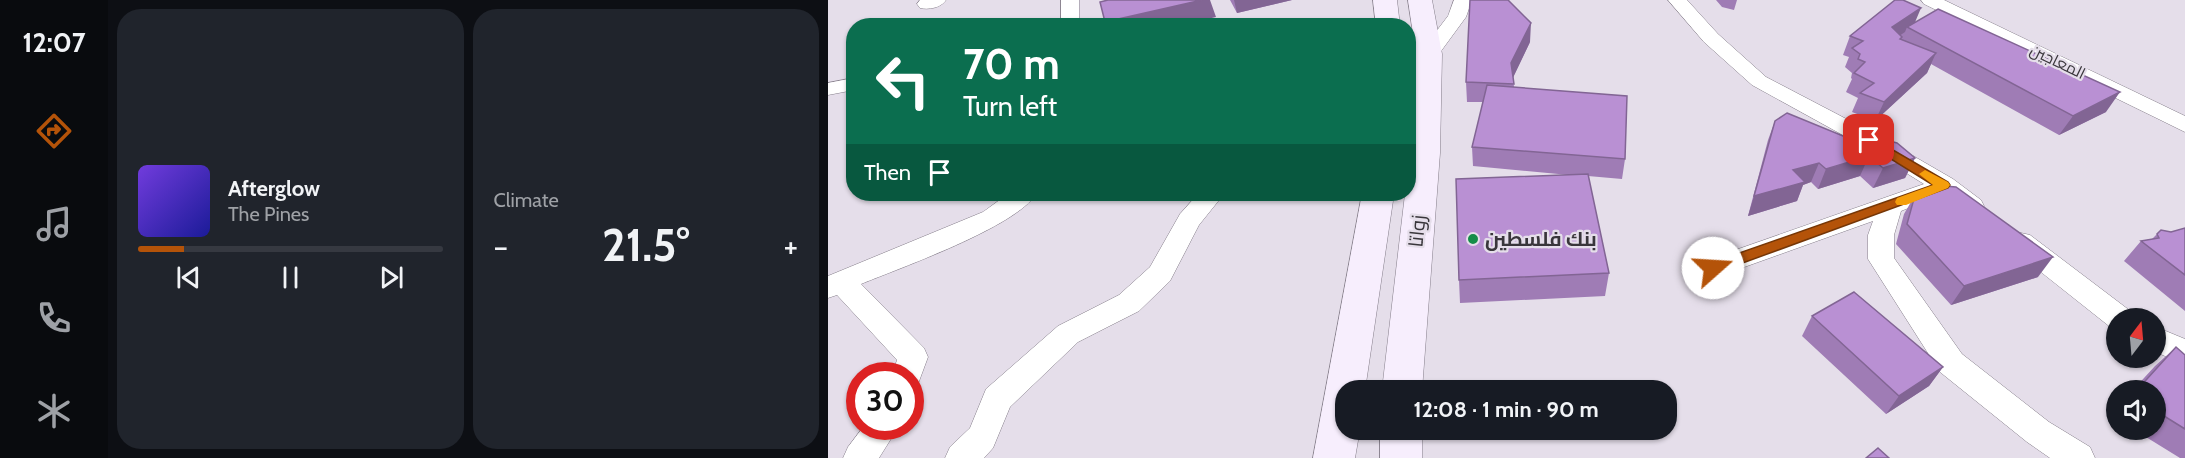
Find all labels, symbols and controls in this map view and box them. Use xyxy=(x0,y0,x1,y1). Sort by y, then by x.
text: 12:07 xyxy=(22,26,86,59)
text: 70 m xyxy=(963,38,1060,90)
street label: المعاجين xyxy=(2027,40,2089,84)
icon: left xyxy=(864,42,942,120)
text: Turn left xyxy=(963,90,1057,123)
icon: directions xyxy=(33,110,75,152)
pin xyxy=(1843,114,1894,165)
icon: arrive xyxy=(1852,123,1885,156)
icon: arrive xyxy=(923,156,956,189)
text: Then xyxy=(864,159,911,186)
text: Afterglow xyxy=(228,175,320,202)
text: Climate xyxy=(494,188,559,212)
text: The Pines xyxy=(228,202,309,226)
icon: music xyxy=(33,203,75,245)
street label: زواتا xyxy=(1403,213,1431,249)
text: 21.5° xyxy=(602,218,690,272)
text: − xyxy=(494,226,508,266)
text: + xyxy=(783,226,798,266)
place label: بنك فلسطين xyxy=(1485,227,1597,251)
marker: بنك فلسطين xyxy=(1466,232,1480,246)
position arrow xyxy=(1681,236,1745,300)
icon: previous xyxy=(172,261,205,294)
icon: pause xyxy=(274,261,307,294)
icon: next xyxy=(375,261,408,294)
icon: phone xyxy=(33,297,75,339)
north arrow xyxy=(2106,308,2166,368)
map controls xyxy=(2106,308,2166,440)
speed limit sign: 30 xyxy=(846,362,924,440)
button: sound xyxy=(2106,380,2166,440)
icon: climate xyxy=(33,390,75,432)
text: 12:08 · 1 min · 90 m xyxy=(1413,396,1599,423)

